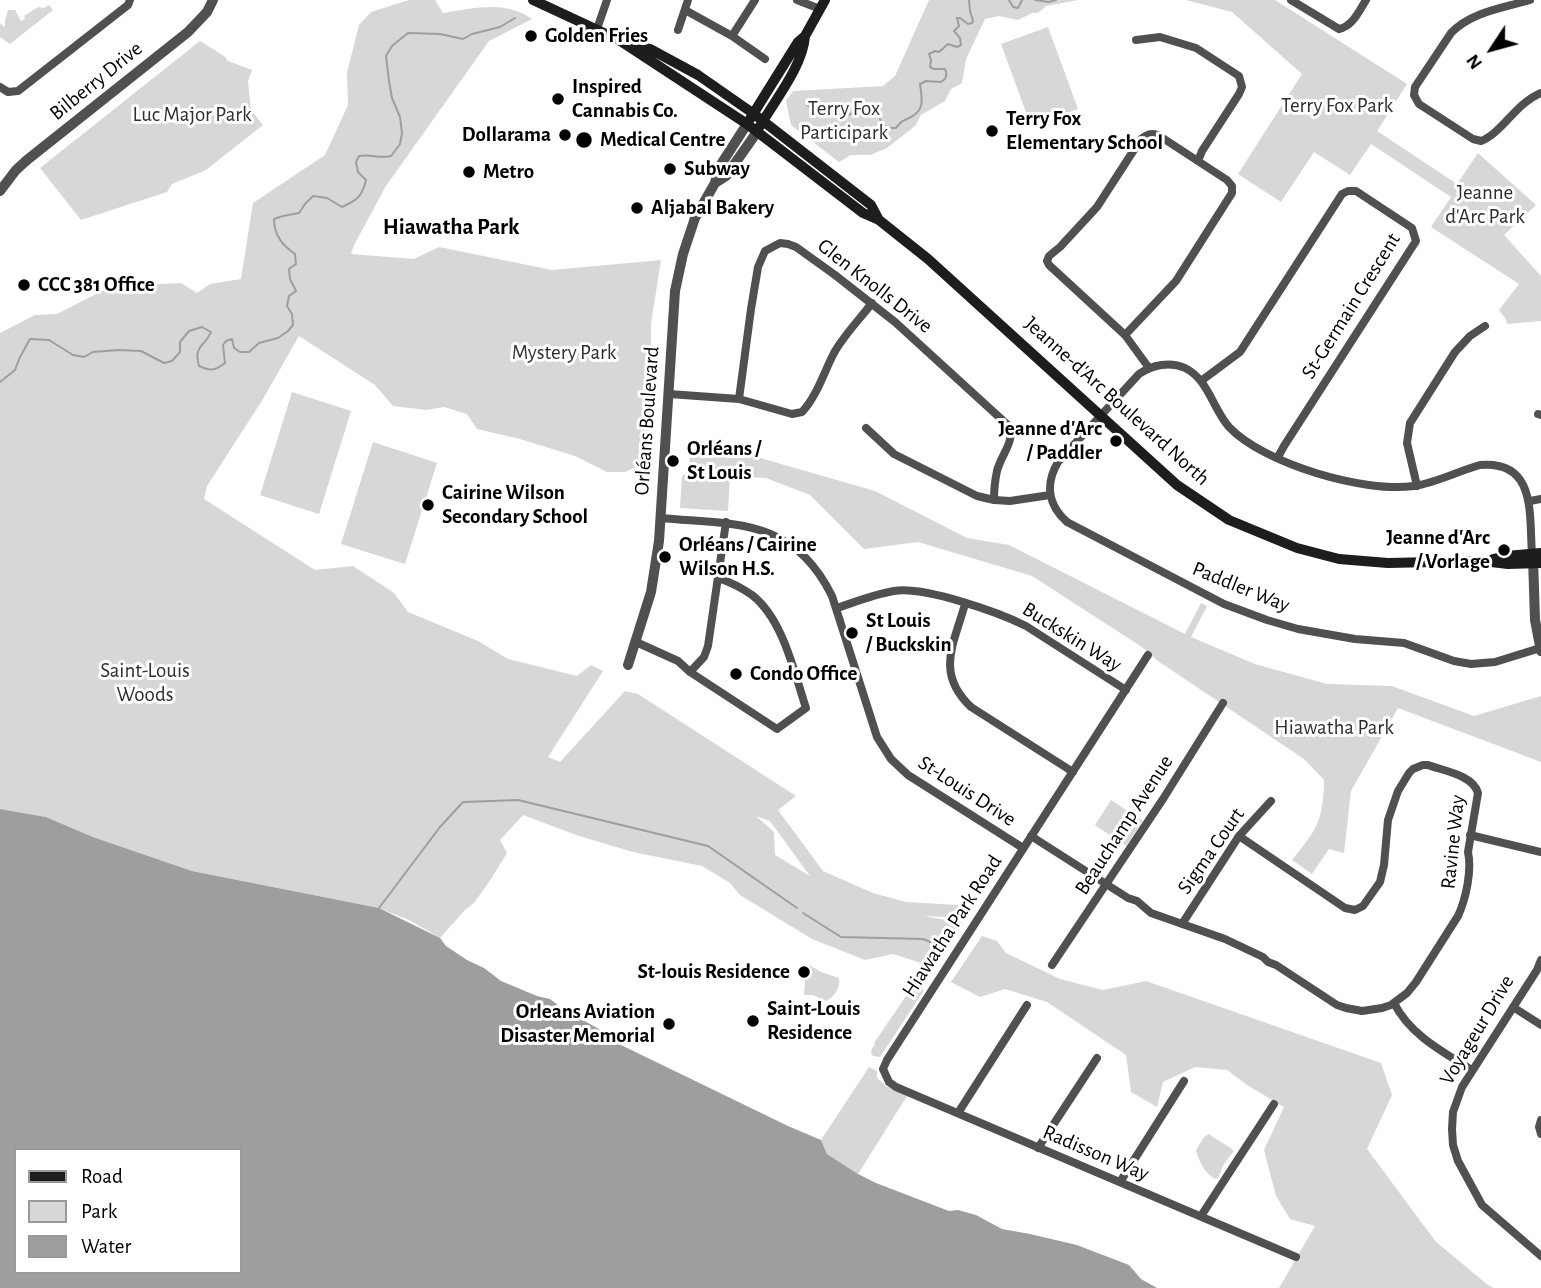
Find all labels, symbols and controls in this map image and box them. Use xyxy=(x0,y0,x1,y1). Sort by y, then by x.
north arrow xyxy=(1457,14,1527,84)
place label: Golden Fries xyxy=(545,23,648,49)
marker: Golden Fries xyxy=(523,28,539,44)
street label: Bilberry Drive xyxy=(45,36,147,126)
text: N xyxy=(1463,51,1486,73)
place label: Inspired Cannabis Co. xyxy=(572,74,678,124)
marker: Inspired Cannabis Co. xyxy=(550,91,566,107)
park label: Terry Fox Park xyxy=(1281,93,1393,119)
park label: Terry Fox Participark xyxy=(800,96,888,146)
park label: Luc Major Park xyxy=(132,102,252,128)
place label: Terry Fox Elementary School xyxy=(1006,106,1163,156)
place label: Dollarama xyxy=(462,122,551,148)
marker: Terry Fox Elementary School xyxy=(984,123,1000,139)
marker: Dollarama xyxy=(557,127,573,143)
place label: Medical Centre xyxy=(600,127,725,153)
marker: Medical Centre xyxy=(574,130,594,150)
place label: Subway xyxy=(684,156,750,182)
place label: Metro xyxy=(483,159,534,185)
marker: Subway xyxy=(662,161,678,177)
marker: Metro xyxy=(461,164,477,180)
park label: Jeanne d'Arc Park xyxy=(1445,180,1525,230)
place label: Aljabal Bakery xyxy=(651,195,774,221)
marker: Aljabal Bakery xyxy=(629,200,645,216)
district label: Hiawatha Park xyxy=(383,213,519,241)
street label: St-Germain Crescent xyxy=(1296,228,1406,384)
street label: Glen Knolls Drive xyxy=(812,233,938,339)
place label: CCC 381 Office xyxy=(38,272,155,298)
marker: CCC 381 Office xyxy=(16,277,32,293)
street label: Jeanne-d'Arc Boulevard North xyxy=(1019,311,1215,491)
park label: Mystery Park xyxy=(512,340,616,366)
street label: Orléans Boulevard xyxy=(629,346,665,496)
place label: Jeanne d'Arc / Paddler xyxy=(998,416,1102,466)
marker: Jeanne d'Arc / Paddler xyxy=(1108,433,1124,449)
place label: Orléans / St Louis xyxy=(687,436,761,486)
marker: Orléans / St Louis xyxy=(665,453,681,469)
place label: Cairine Wilson Secondary School xyxy=(442,480,588,530)
marker: Cairine Wilson Secondary School xyxy=(420,497,436,513)
place label: Jeanne d'Arc / Vorlage xyxy=(1386,525,1490,575)
place label: Orléans / Cairine Wilson H.S. xyxy=(679,532,817,582)
marker: Jeanne d'Arc / Vorlage xyxy=(1496,542,1512,558)
marker: Orléans / Cairine Wilson H.S. xyxy=(657,549,673,565)
street label: Paddler Way xyxy=(1189,556,1293,618)
street label: Buckskin Way xyxy=(1018,597,1126,677)
place label: St Louis / Buckskin xyxy=(866,608,952,658)
marker: St Louis / Buckskin xyxy=(844,625,860,641)
park label: Saint-Louis Woods xyxy=(100,658,190,708)
place label: Condo Office xyxy=(750,661,857,687)
marker: Condo Office xyxy=(728,666,744,682)
park label: Hiawatha Park xyxy=(1274,715,1394,741)
street label: St-Louis Drive xyxy=(913,750,1021,832)
street label: Beauchamp Avenue xyxy=(1069,750,1179,900)
street label: Ravine Way xyxy=(1436,794,1470,890)
street label: Sigma Court xyxy=(1172,803,1250,899)
street label: Hiawatha Park Road xyxy=(897,850,1007,1002)
place label: St-louis Residence xyxy=(637,959,790,985)
marker: St-louis Residence xyxy=(796,964,812,980)
street label: Voyageur Drive xyxy=(1434,971,1520,1089)
place label: Saint-Louis Residence xyxy=(767,996,860,1046)
place label: Orleans Aviation Disaster Memorial xyxy=(500,999,655,1049)
marker: Saint-Louis Residence xyxy=(745,1013,761,1029)
marker: Orleans Aviation Disaster Memorial xyxy=(661,1016,677,1032)
street label: Radisson Way xyxy=(1039,1119,1153,1187)
legend xyxy=(14,1148,242,1274)
text: Road xyxy=(81,1166,123,1187)
text: Park xyxy=(81,1201,117,1222)
text: Water xyxy=(81,1236,131,1257)

